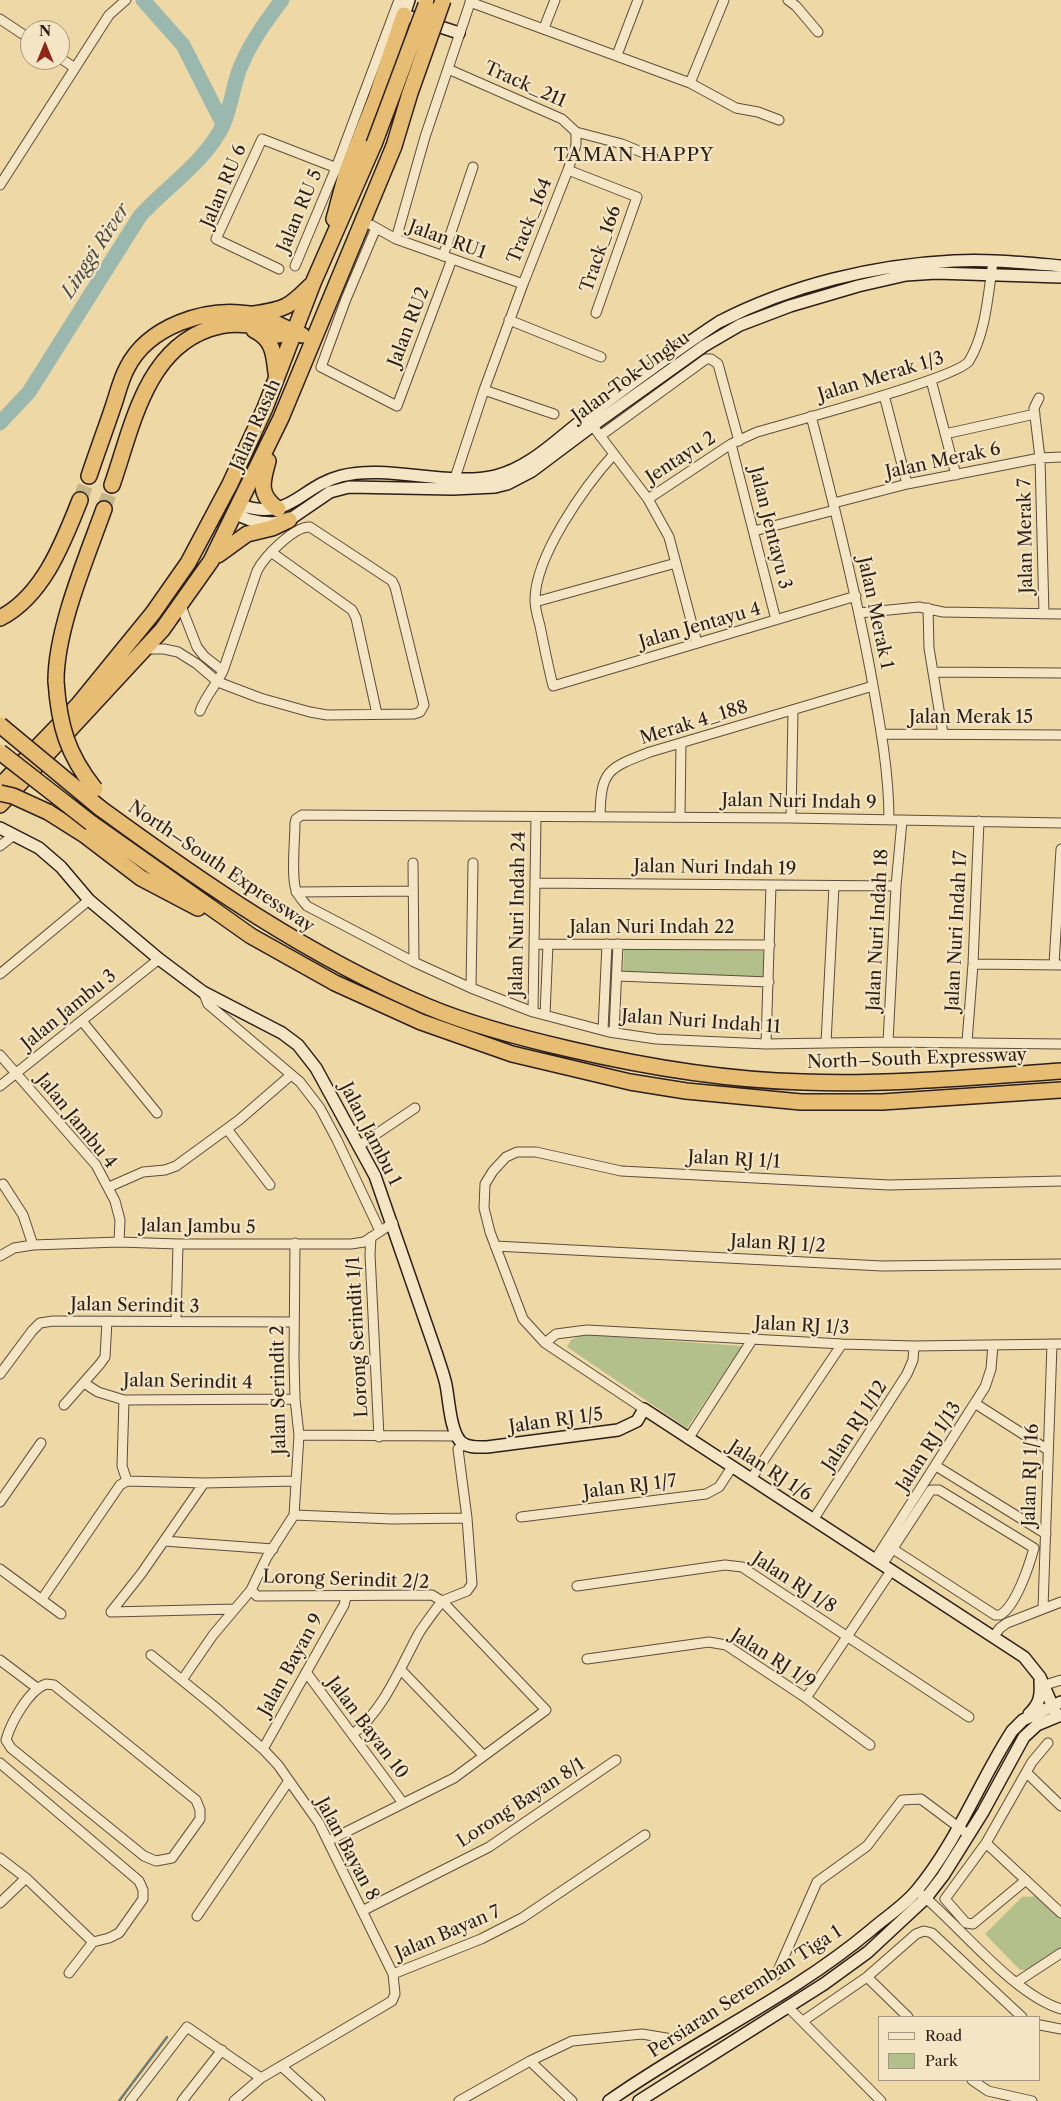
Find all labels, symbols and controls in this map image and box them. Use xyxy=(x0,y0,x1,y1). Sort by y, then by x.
north arrow xyxy=(20,20,70,70)
text: N xyxy=(39,22,51,40)
street label: Track_211 xyxy=(481,57,569,113)
street label: Jalan RU 6 xyxy=(197,141,251,231)
district label: TAMAN HAPPY xyxy=(552,145,716,167)
street label: Jalan RU 5 xyxy=(273,166,327,256)
street label: Track_164 xyxy=(503,175,557,267)
water label: Linggi River xyxy=(57,199,135,303)
street label: Track_166 xyxy=(576,203,626,295)
street label: Jalan RU1 xyxy=(405,216,489,264)
street label: Jalan RU2 xyxy=(384,284,434,370)
street label: Jalan Tok Ungku xyxy=(568,327,694,427)
street label: Jalan Merak 1/3 xyxy=(815,348,947,406)
street label: Jalan Rasah xyxy=(226,376,286,474)
street label: Jentayu 2 xyxy=(642,427,720,489)
street label: Jalan Merak 6 xyxy=(883,438,1003,484)
street label: Jalan Jentayu 3 xyxy=(744,465,796,591)
street label: Jalan Merak 7 xyxy=(1014,478,1038,594)
street label: Jalan Merak 1 xyxy=(853,555,897,671)
street label: Jalan Jentayu 4 xyxy=(637,598,763,654)
street label: Merak 4_188 xyxy=(637,696,751,750)
street label: Jalan Merak 15 xyxy=(909,707,1033,729)
street label: Jalan Nuri Indah 9 xyxy=(721,790,877,814)
street label: North–South Expressway xyxy=(124,797,318,937)
street label: Jalan Nuri Indah 24 xyxy=(506,831,530,997)
street label: Jalan Nuri Indah 18 xyxy=(863,848,893,1012)
street label: Jalan Nuri Indah 17 xyxy=(942,850,972,1012)
street label: Jalan Nuri Indah 19 xyxy=(634,856,796,880)
street label: Jalan Nuri Indah 22 xyxy=(569,917,735,939)
street label: Jalan Jambu 3 xyxy=(17,965,121,1055)
street label: Jalan Nuri Indah 11 xyxy=(621,1006,781,1038)
street label: North–South Expressway xyxy=(807,1044,1027,1074)
street label: Jalan Jambu 4 xyxy=(31,1069,121,1173)
street label: Jalan Jambu 1 xyxy=(335,1079,405,1189)
street label: Jalan RJ 1/1 xyxy=(687,1147,781,1173)
street label: Jalan Jambu 5 xyxy=(140,1215,256,1239)
street label: Jalan RJ 1/2 xyxy=(730,1231,826,1257)
street label: Lorong Serindit 1/1 xyxy=(343,1256,373,1418)
street label: Jalan Serindit 3 xyxy=(70,1294,200,1318)
street label: Jalan RJ 1/3 xyxy=(754,1313,850,1339)
street label: Jalan Serindit 2 xyxy=(267,1325,291,1455)
street label: Jalan Serindit 4 xyxy=(123,1370,253,1394)
street label: Jalan RJ 1/12 xyxy=(818,1377,892,1475)
street label: Jalan RJ 1/13 xyxy=(892,1398,966,1496)
street label: Jalan RJ 1/5 xyxy=(508,1404,604,1438)
street label: Jalan RJ 1/16 xyxy=(1018,1423,1044,1527)
street label: Jalan RJ 1/6 xyxy=(724,1436,816,1506)
street label: Jalan RJ 1/7 xyxy=(582,1471,678,1503)
street label: Jalan RJ 1/8 xyxy=(748,1548,840,1618)
street label: Lorong Serindit 2/2 xyxy=(262,1566,430,1594)
street label: Jalan Bayan 9 xyxy=(254,1610,328,1720)
street label: Jalan RJ 1/9 xyxy=(727,1624,819,1694)
street label: Jalan Bayan 10 xyxy=(322,1673,412,1783)
street label: Lorong Bayan 8/1 xyxy=(453,1754,589,1852)
street label: Jalan Bayan 8 xyxy=(311,1794,383,1904)
street label: Jalan Bayan 7 xyxy=(392,1901,504,1965)
street label: Persiaran Seremban Tiga 1 xyxy=(644,1921,846,2063)
legend xyxy=(878,2016,1041,2081)
text: Road xyxy=(925,2026,962,2045)
text: Park xyxy=(925,2051,958,2070)

